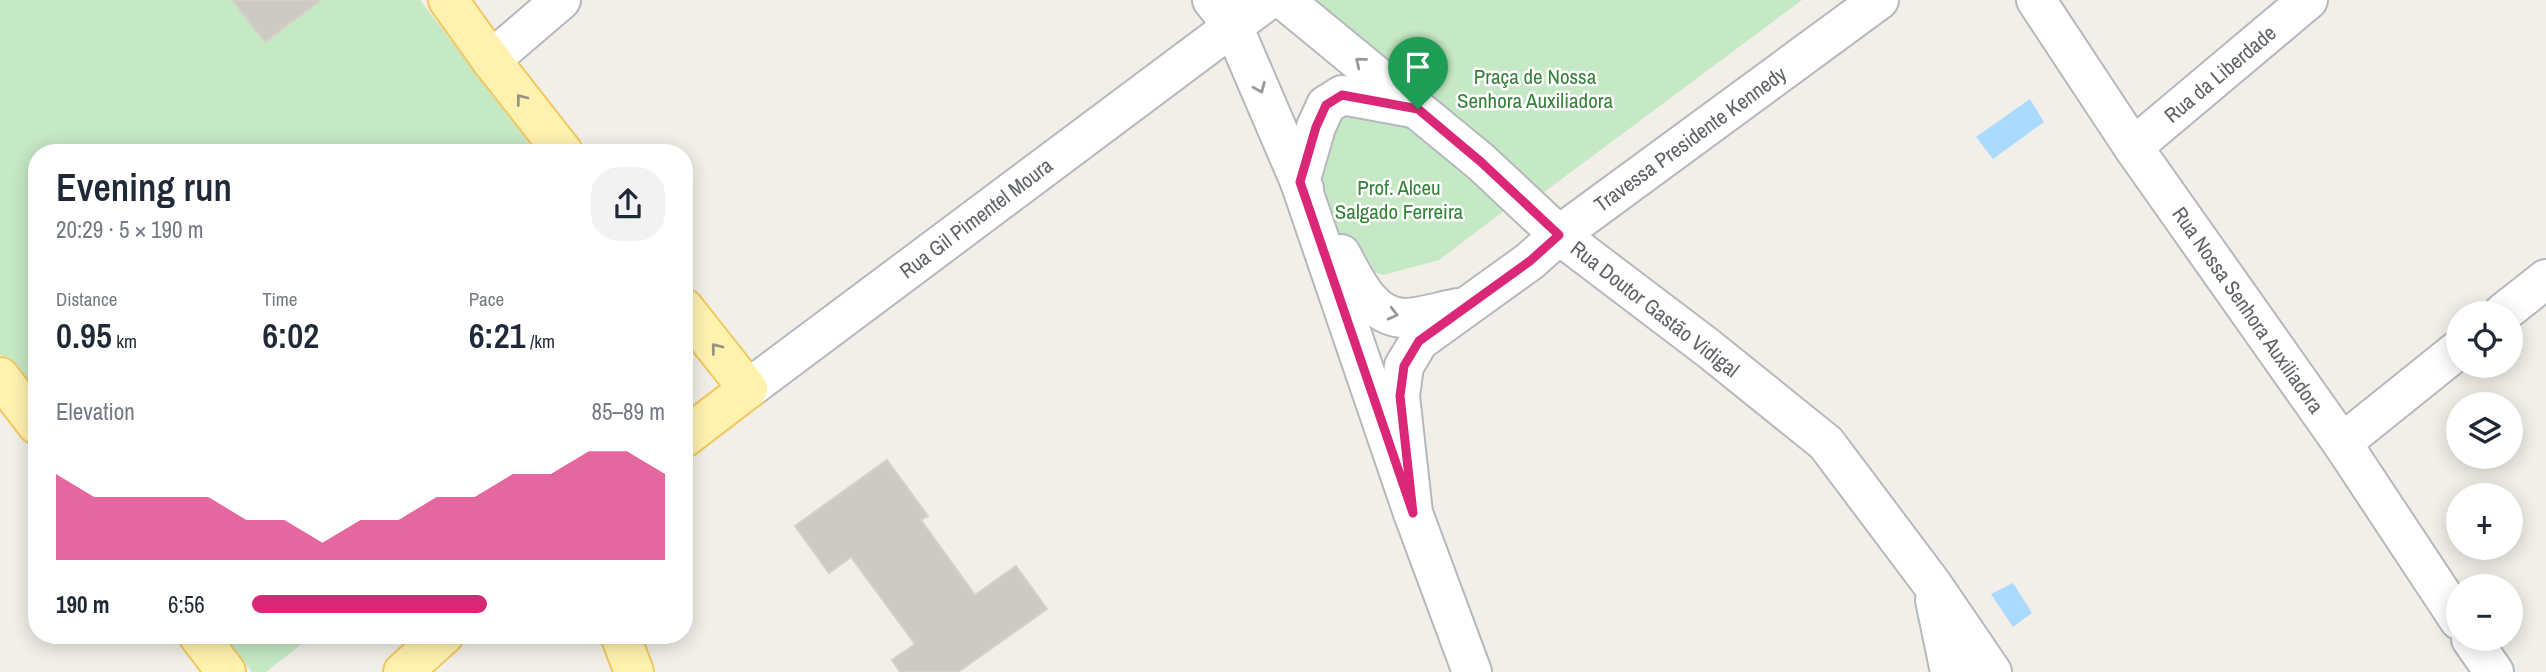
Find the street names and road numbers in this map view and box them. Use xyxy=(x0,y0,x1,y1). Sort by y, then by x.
street label: Rua da Liberdade xyxy=(2158,19,2282,129)
street label: Travessa Presidente Kennedy xyxy=(1588,59,1792,219)
street label: Rua Gil Pimentel Moura xyxy=(894,151,1059,285)
street label: Rua Nossa Senhora Auxiliadora xyxy=(2166,201,2331,419)
street label: Rua Doutor Gastão Vidigal xyxy=(1565,234,1745,384)

